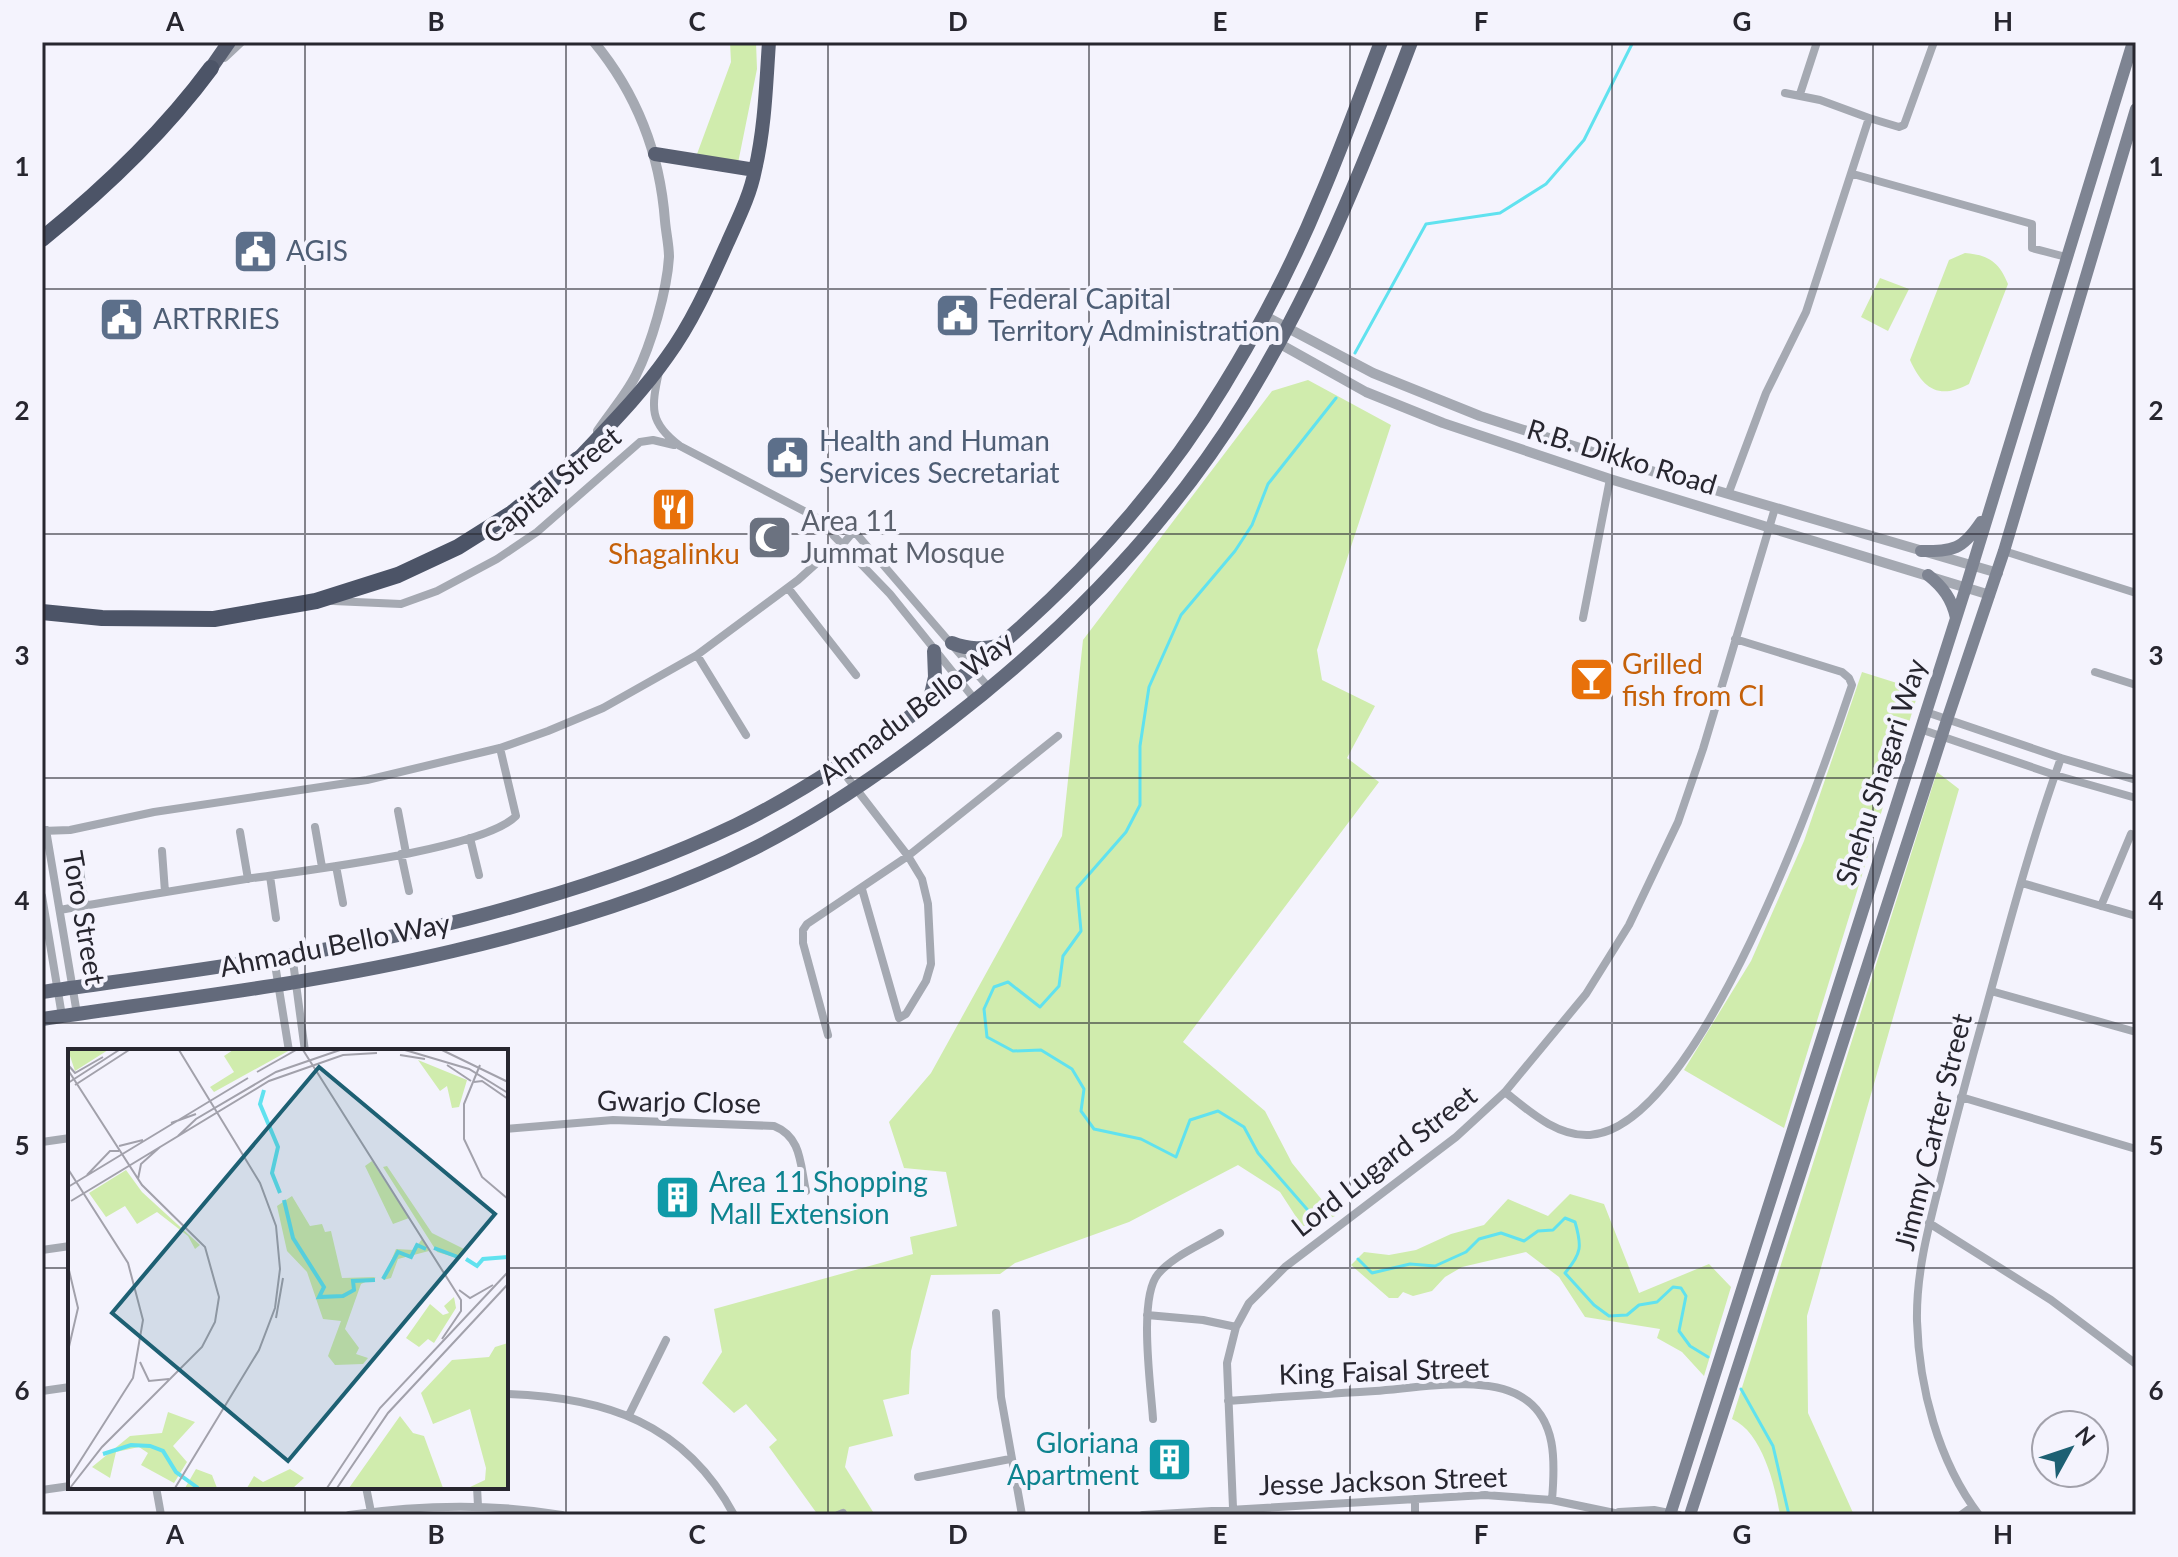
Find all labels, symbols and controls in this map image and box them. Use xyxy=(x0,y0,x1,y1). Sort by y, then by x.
text: A xyxy=(165,5,185,37)
text: B xyxy=(427,5,445,37)
text: C xyxy=(688,5,706,37)
text: D xyxy=(948,5,968,37)
text: E xyxy=(1213,5,1227,37)
text: F xyxy=(1474,5,1488,37)
text: G xyxy=(1733,5,1751,37)
text: H xyxy=(1993,5,2013,37)
text: 1 xyxy=(14,150,30,182)
text: 1 xyxy=(2148,150,2164,182)
public building icon: AGIS xyxy=(231,227,279,275)
place label: AGIS xyxy=(286,233,348,267)
place label: Federal Capital Territory Administration xyxy=(988,281,1280,347)
public building icon: Federal Capital Territory Administration xyxy=(933,291,981,339)
public building icon: ARTRRIES xyxy=(98,295,146,343)
place label: ARTRRIES xyxy=(153,301,280,335)
text: 2 xyxy=(14,394,30,426)
text: 2 xyxy=(2148,394,2164,426)
street label: R.B. Dikko Road xyxy=(1523,411,1721,501)
street label: Capital Street xyxy=(476,419,627,550)
place label: Health and Human Services Secretariat xyxy=(819,423,1060,489)
public building icon: Health and Human Services Secretariat xyxy=(764,433,812,481)
restaurant icon: Shagalinku xyxy=(650,485,698,533)
place label: Area 11 Jummat Mosque xyxy=(801,503,1005,569)
mosque icon: Area 11 Jummat Mosque xyxy=(746,513,794,561)
place label: Shagalinku xyxy=(608,536,740,570)
street label: Ahmadu Bello Way xyxy=(812,623,1019,791)
text: 3 xyxy=(14,639,30,671)
text: 3 xyxy=(2148,639,2164,671)
place label: Grilled fish from CI xyxy=(1622,646,1765,712)
street label: Shehu Shagari Way xyxy=(1827,654,1933,889)
bar icon: Grilled fish from CI xyxy=(1567,656,1615,704)
street label: Toro Street xyxy=(56,848,113,987)
text: 4 xyxy=(14,884,30,916)
text: 4 xyxy=(2148,884,2164,916)
street label: Ahmadu Bello Way xyxy=(217,905,453,983)
street label: Jimmy Carter Street xyxy=(1886,1010,1978,1254)
inset map xyxy=(68,1049,508,1489)
street label: Lord Lugard Street xyxy=(1284,1077,1483,1243)
street label: Gwarjo Close xyxy=(597,1083,761,1119)
text: 5 xyxy=(14,1129,30,1161)
text: 5 xyxy=(2148,1129,2164,1161)
place label: Area 11 Shopping Mall Extension xyxy=(709,1164,928,1230)
building icon: Area 11 Shopping Mall Extension xyxy=(654,1174,702,1222)
street label: King Faisal Street xyxy=(1278,1349,1490,1391)
text: 6 xyxy=(14,1374,30,1406)
text: 6 xyxy=(2148,1374,2164,1406)
north arrow xyxy=(2030,1409,2110,1489)
text: N xyxy=(2070,1421,2101,1451)
place label: Gloriana Apartment xyxy=(1007,1425,1139,1491)
building icon: Gloriana Apartment xyxy=(1146,1435,1194,1483)
street label: Jesse Jackson Street xyxy=(1258,1459,1508,1501)
text: A xyxy=(165,1518,185,1550)
text: B xyxy=(427,1518,445,1550)
text: C xyxy=(688,1518,706,1550)
text: D xyxy=(948,1518,968,1550)
text: E xyxy=(1213,1518,1227,1550)
text: F xyxy=(1474,1518,1488,1550)
text: G xyxy=(1733,1518,1751,1550)
text: H xyxy=(1993,1518,2013,1550)

